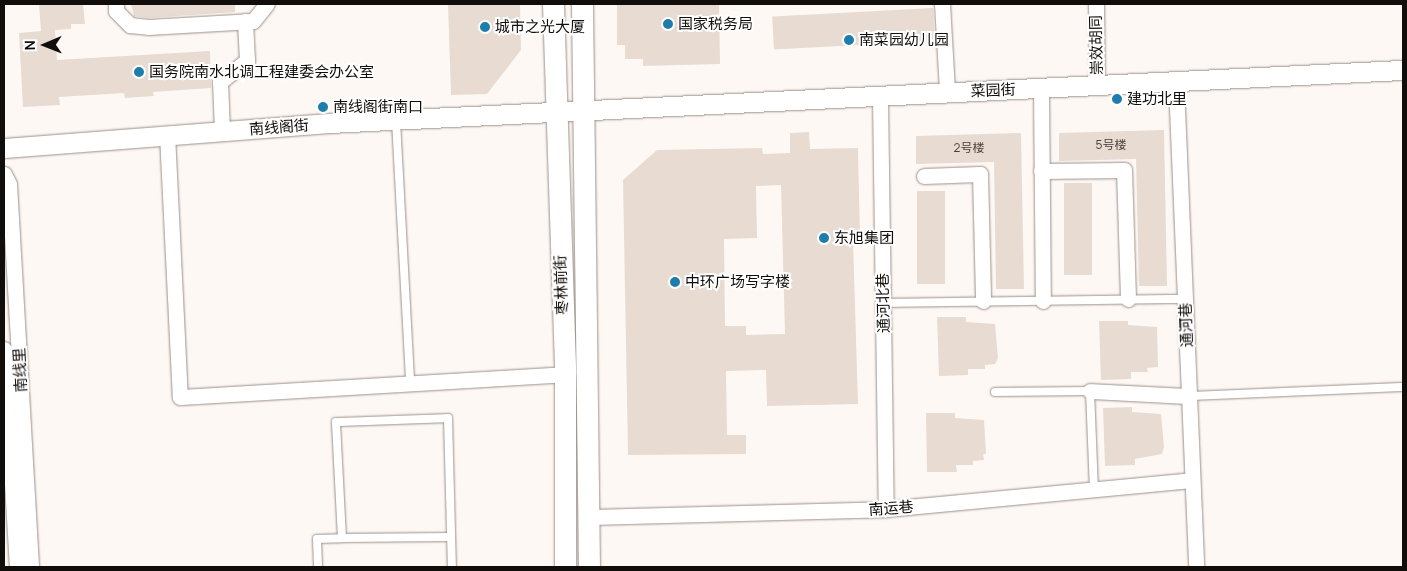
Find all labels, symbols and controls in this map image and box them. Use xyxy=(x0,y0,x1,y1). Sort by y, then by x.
place label: 国家税务局 xyxy=(678,15,753,33)
street label: 崇效胡同 xyxy=(1086,15,1106,75)
place label: 城市之光大厦 xyxy=(495,18,585,36)
marker: 国家税务局 xyxy=(662,18,674,30)
north arrow xyxy=(20,20,70,70)
marker: 城市之光大厦 xyxy=(479,21,491,33)
place label: 南菜园幼儿园 xyxy=(859,31,949,49)
marker: 南菜园幼儿园 xyxy=(843,34,855,46)
text: N xyxy=(20,40,39,50)
place label: 国务院南水北调工程建委会办公室 xyxy=(149,63,374,81)
marker: 国务院南水北调工程建委会办公室 xyxy=(133,66,145,78)
street label: 菜园街 xyxy=(970,80,1016,100)
place label: 建功北里 xyxy=(1127,90,1187,108)
marker: 建功北里 xyxy=(1111,93,1123,105)
place label: 南线阁街南口 xyxy=(333,98,423,116)
marker: 南线阁街南口 xyxy=(317,101,329,113)
street label: 南线阁街 xyxy=(248,116,310,138)
house number: 5号楼 xyxy=(1096,138,1126,152)
house number: 2号楼 xyxy=(954,141,984,155)
place label: 东旭集团 xyxy=(834,229,894,247)
marker: 东旭集团 xyxy=(818,232,830,244)
street label: 枣林前街 xyxy=(551,255,571,315)
place label: 中环广场写字楼 xyxy=(685,273,790,291)
street label: 通河北巷 xyxy=(873,273,893,333)
marker: 中环广场写字楼 xyxy=(669,276,681,288)
street label: 通河巷 xyxy=(1176,302,1196,348)
street label: 南线里 xyxy=(10,347,30,393)
street label: 南运巷 xyxy=(868,497,914,519)

